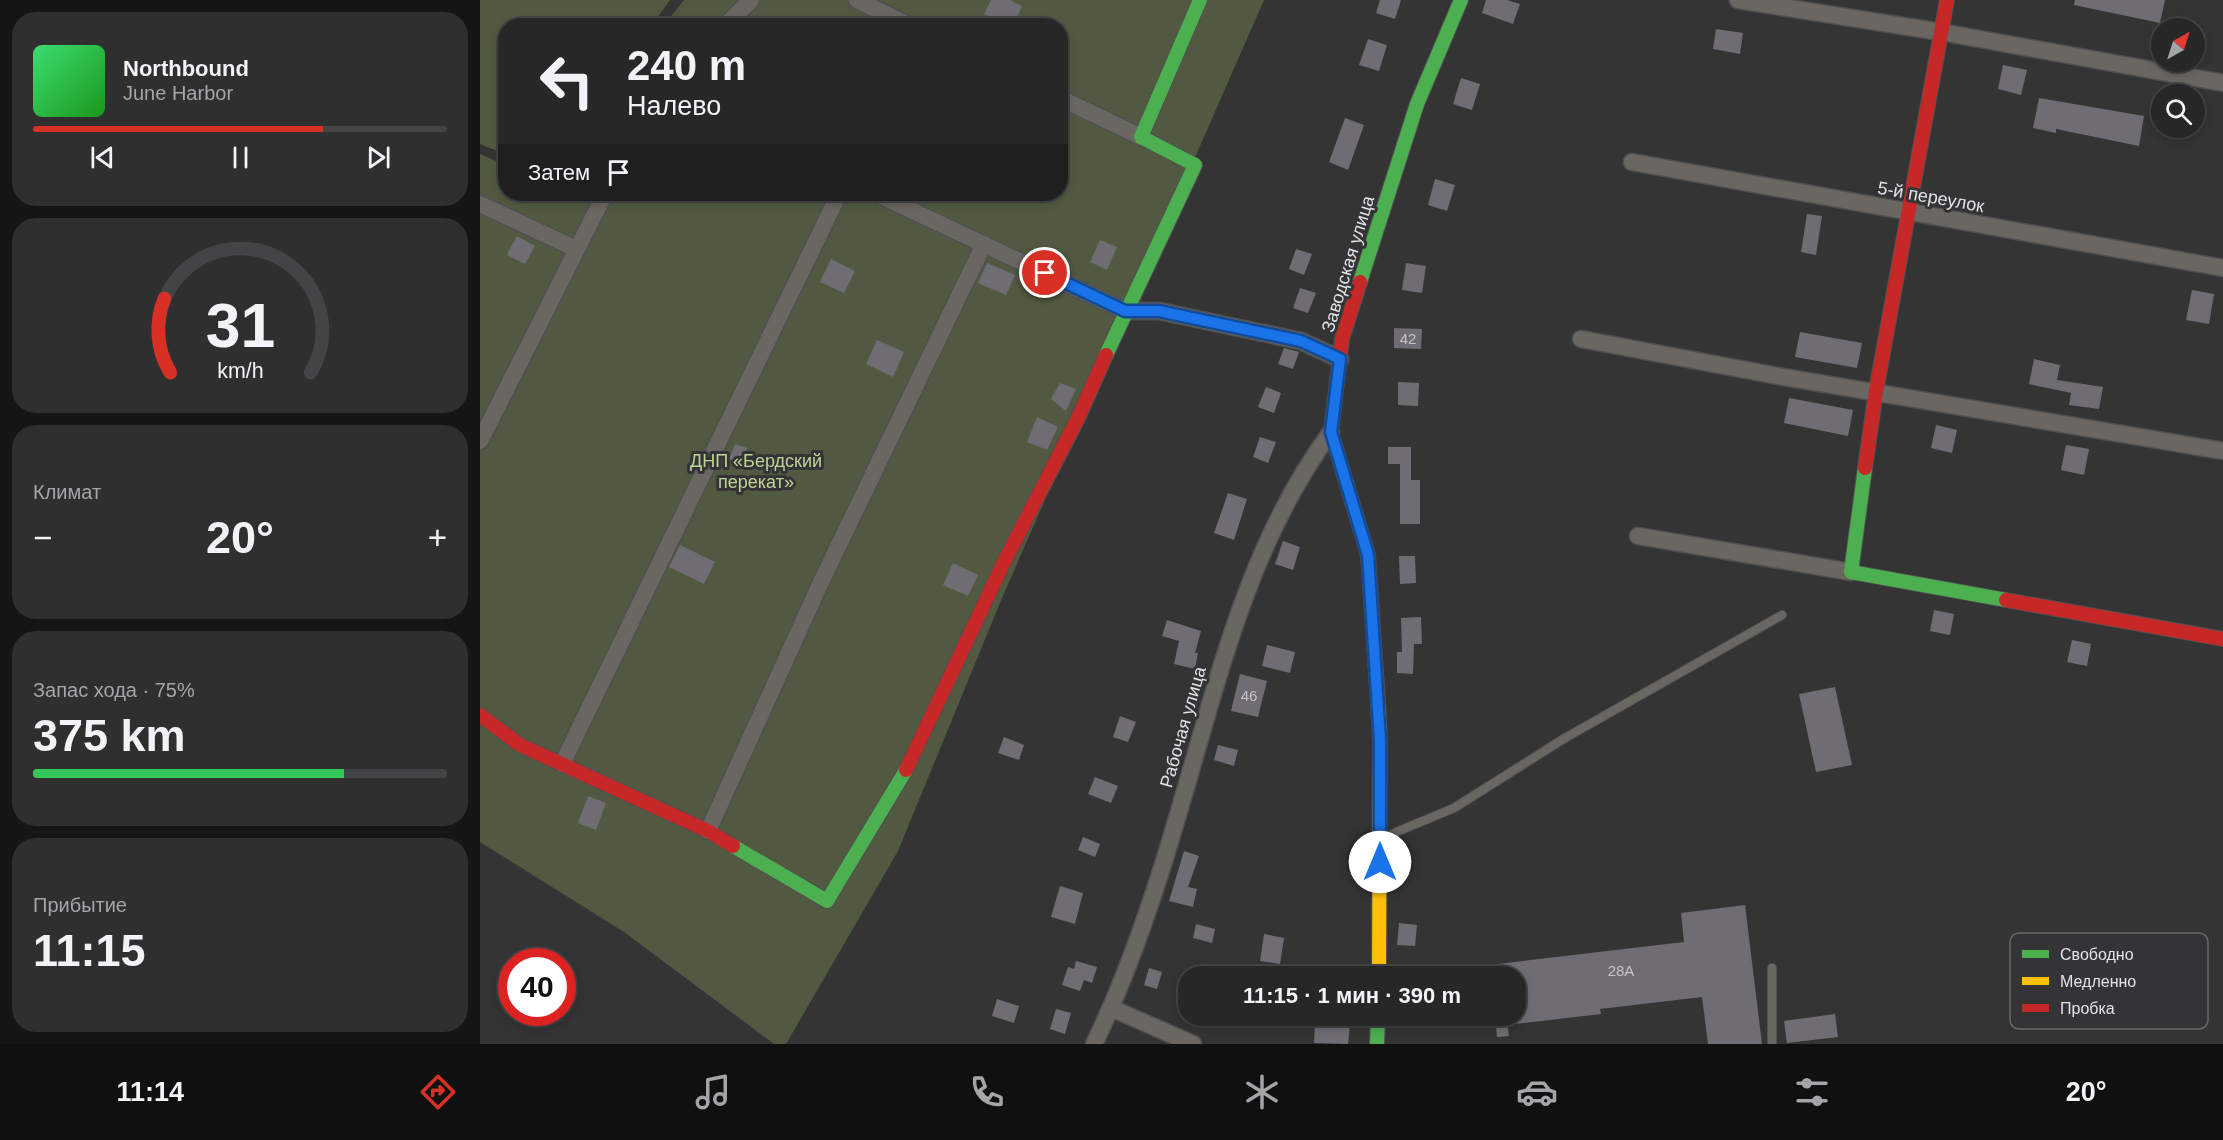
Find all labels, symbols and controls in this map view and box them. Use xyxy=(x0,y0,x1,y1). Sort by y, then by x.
north arrow xyxy=(2151,18,2205,72)
map controls xyxy=(2151,18,2205,138)
icon: left xyxy=(528,42,606,120)
text: 240 m xyxy=(627,42,746,89)
text: Northbound xyxy=(123,56,249,81)
text: June Harbor xyxy=(123,82,233,104)
button: search xyxy=(2151,84,2205,138)
text: Налево xyxy=(627,91,721,121)
icon: previous xyxy=(86,141,119,174)
icon: pause xyxy=(224,141,257,174)
icon: next xyxy=(362,141,395,174)
icon: arrive xyxy=(602,156,635,189)
text: Затем xyxy=(528,160,590,185)
street label: 5-й переулок xyxy=(1876,178,1986,216)
street label: Заводская улица xyxy=(1318,192,1379,335)
pin xyxy=(1019,247,1070,298)
icon: arrive xyxy=(1028,256,1061,289)
text: 31 xyxy=(205,291,275,360)
house number: 42 xyxy=(1400,330,1416,347)
text: km/h xyxy=(217,359,263,383)
park label: ДНП «Бердский перекат» xyxy=(690,451,822,492)
text: Климат xyxy=(33,481,101,503)
text: 20° xyxy=(206,512,274,563)
text: − xyxy=(33,519,52,556)
text: + xyxy=(428,519,447,556)
street label: Рабочая улица xyxy=(1156,663,1210,790)
text: Запас хода · 75% xyxy=(33,679,195,701)
house number: 46 xyxy=(1241,687,1257,704)
text: 375 km xyxy=(33,710,186,761)
position arrow xyxy=(1348,830,1412,894)
text: Прибытие xyxy=(33,894,127,916)
text: 11:15 xyxy=(33,925,146,976)
legend xyxy=(2010,933,2208,1029)
text: Свободно xyxy=(2060,946,2134,963)
speed limit sign: 40 xyxy=(498,948,576,1026)
house number: 28А xyxy=(1608,962,1634,979)
text: Медленно xyxy=(2060,973,2136,990)
text: 11:15 · 1 мин · 390 m xyxy=(1243,983,1461,1008)
text: Пробка xyxy=(2060,1000,2115,1017)
icon: directions xyxy=(417,1071,459,1113)
icon: music xyxy=(692,1071,734,1113)
icon: phone xyxy=(966,1071,1008,1113)
icon: climate xyxy=(1241,1071,1283,1113)
icon: car xyxy=(1516,1071,1558,1113)
icon: filters xyxy=(1791,1071,1833,1113)
text: 11:14 xyxy=(116,1077,184,1107)
text: 20° xyxy=(2066,1077,2107,1107)

